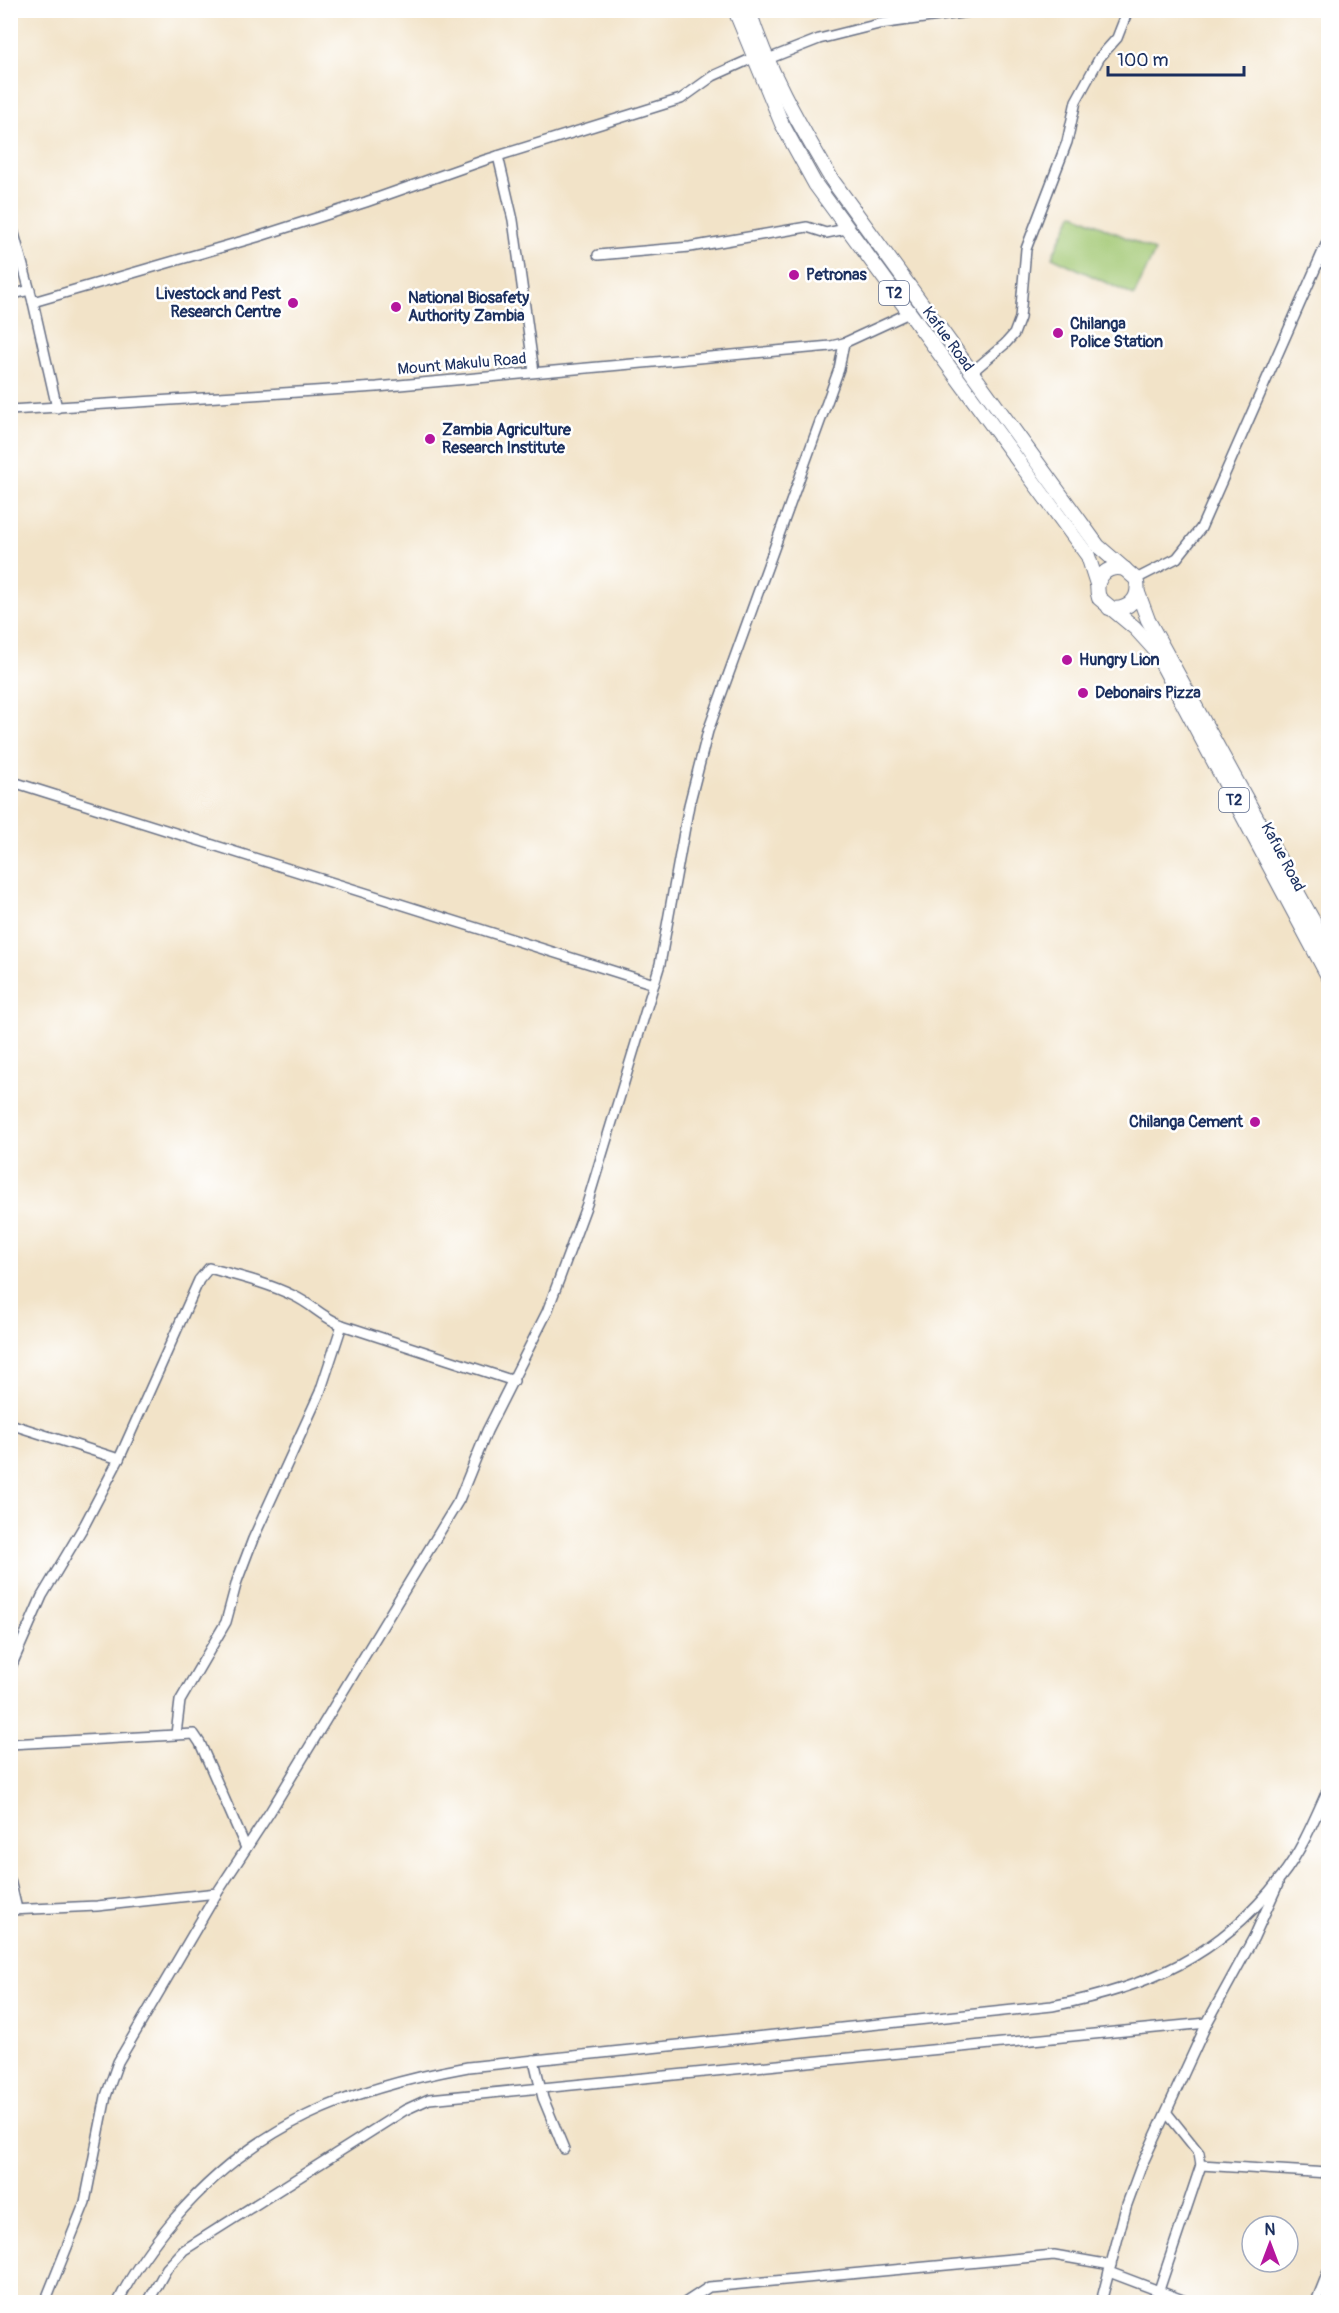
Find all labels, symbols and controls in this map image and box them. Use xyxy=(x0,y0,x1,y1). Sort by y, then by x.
scale bar xyxy=(1108,39,1244,77)
text: 100 m xyxy=(1117,49,1169,72)
place label: Petronas xyxy=(806,265,867,285)
marker: Petronas xyxy=(787,268,801,282)
road number: T2 xyxy=(879,281,909,305)
place label: Livestock and Pest Research Centre xyxy=(155,284,282,322)
place label: National Biosafety Authority Zambia xyxy=(408,288,529,326)
marker: Livestock and Pest Research Centre xyxy=(286,296,300,310)
marker: National Biosafety Authority Zambia xyxy=(389,300,403,314)
street label: Kafue Road xyxy=(918,303,978,375)
place label: Chilanga Police Station xyxy=(1070,314,1163,352)
marker: Chilanga Police Station xyxy=(1051,326,1065,340)
street label: Mount Makulu Road xyxy=(397,348,527,380)
place label: Zambia Agriculture Research Institute xyxy=(442,420,572,458)
marker: Zambia Agriculture Research Institute xyxy=(423,432,437,446)
place label: Hungry Lion xyxy=(1079,650,1160,670)
marker: Hungry Lion xyxy=(1060,653,1074,667)
place label: Debonairs Pizza xyxy=(1095,683,1201,703)
marker: Debonairs Pizza xyxy=(1076,686,1090,700)
road number: T2 xyxy=(1219,788,1249,812)
street label: Kafue Road xyxy=(1256,819,1310,895)
place label: Chilanga Cement xyxy=(1129,1112,1244,1132)
marker: Chilanga Cement xyxy=(1248,1115,1262,1129)
north arrow xyxy=(1240,2214,1300,2274)
text: N xyxy=(1265,2220,1276,2240)

